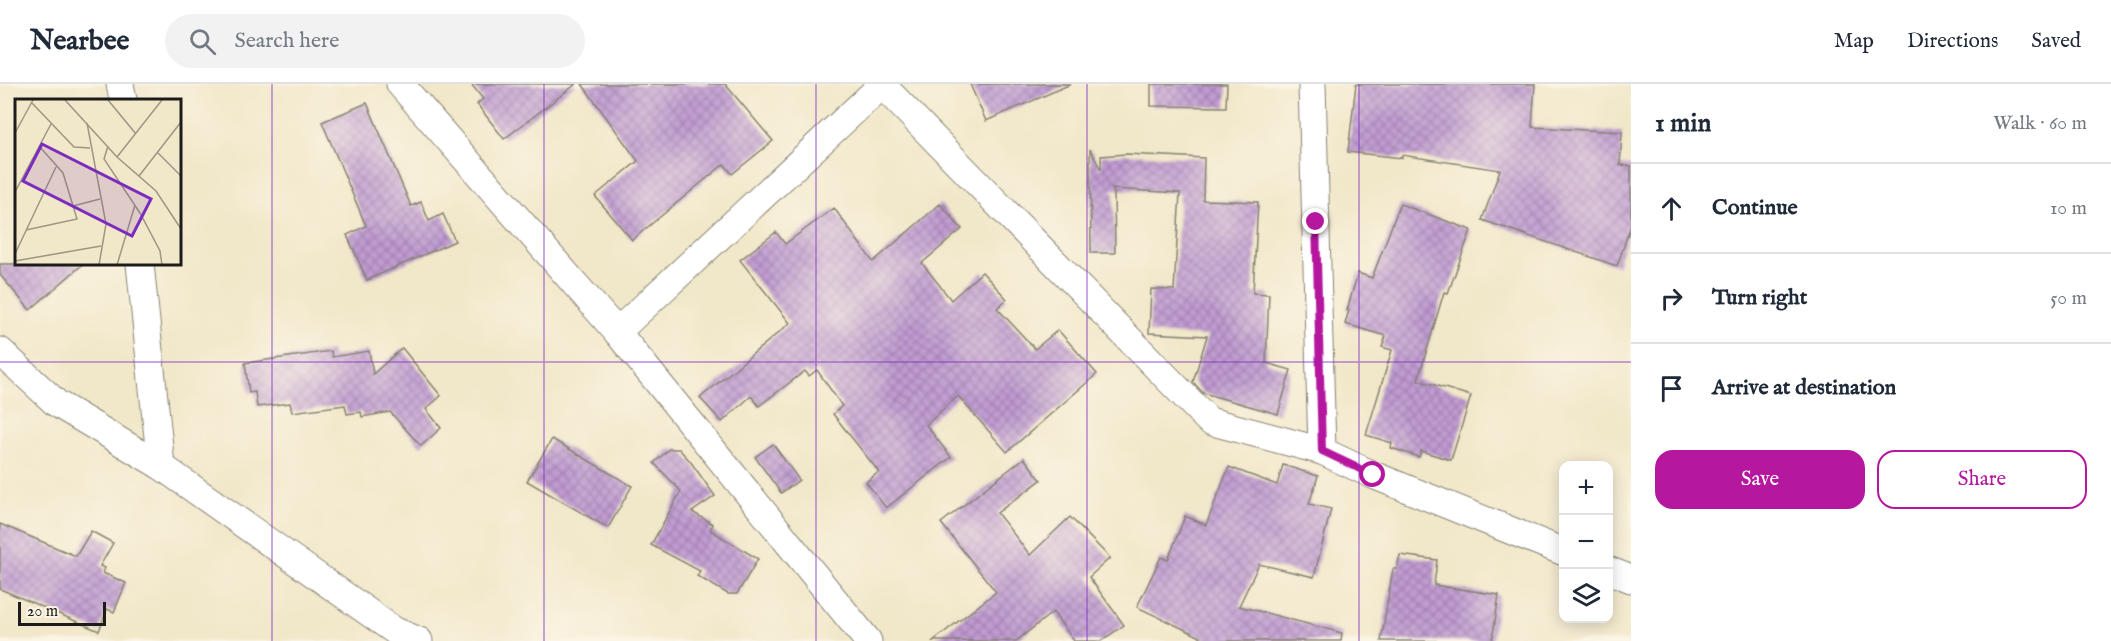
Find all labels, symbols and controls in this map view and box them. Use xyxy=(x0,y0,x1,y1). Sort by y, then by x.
search box xyxy=(165,14,585,68)
text: Nearbee xyxy=(30,24,129,59)
icon: search xyxy=(186,25,219,58)
text: Search here xyxy=(234,27,339,55)
text: Map xyxy=(1834,28,1874,55)
text: Directions xyxy=(1907,28,1998,55)
text: Saved xyxy=(2031,28,2081,55)
inset map xyxy=(15,99,182,266)
text: 1 min xyxy=(1655,107,1711,140)
text: Walk · 60 m xyxy=(1993,111,2087,136)
icon: ahead xyxy=(1655,192,1688,225)
text: Continue xyxy=(1712,194,1798,222)
text: 10 m xyxy=(2050,196,2087,221)
route end xyxy=(1302,208,1328,234)
icon: right xyxy=(1655,282,1688,315)
text: Turn right xyxy=(1712,284,1807,312)
text: 50 m xyxy=(2050,286,2087,311)
icon: arrive xyxy=(1655,372,1688,405)
text: Arrive at destination xyxy=(1712,374,1896,402)
button: Save xyxy=(1655,450,1865,509)
button: Share xyxy=(1877,450,2087,509)
route start xyxy=(1359,461,1385,487)
map controls xyxy=(1559,461,1613,623)
button: + xyxy=(1559,461,1613,515)
button: − xyxy=(1559,515,1613,569)
button: layers xyxy=(1559,569,1613,623)
scale bar xyxy=(18,599,106,626)
text: 20 m xyxy=(27,602,58,622)

